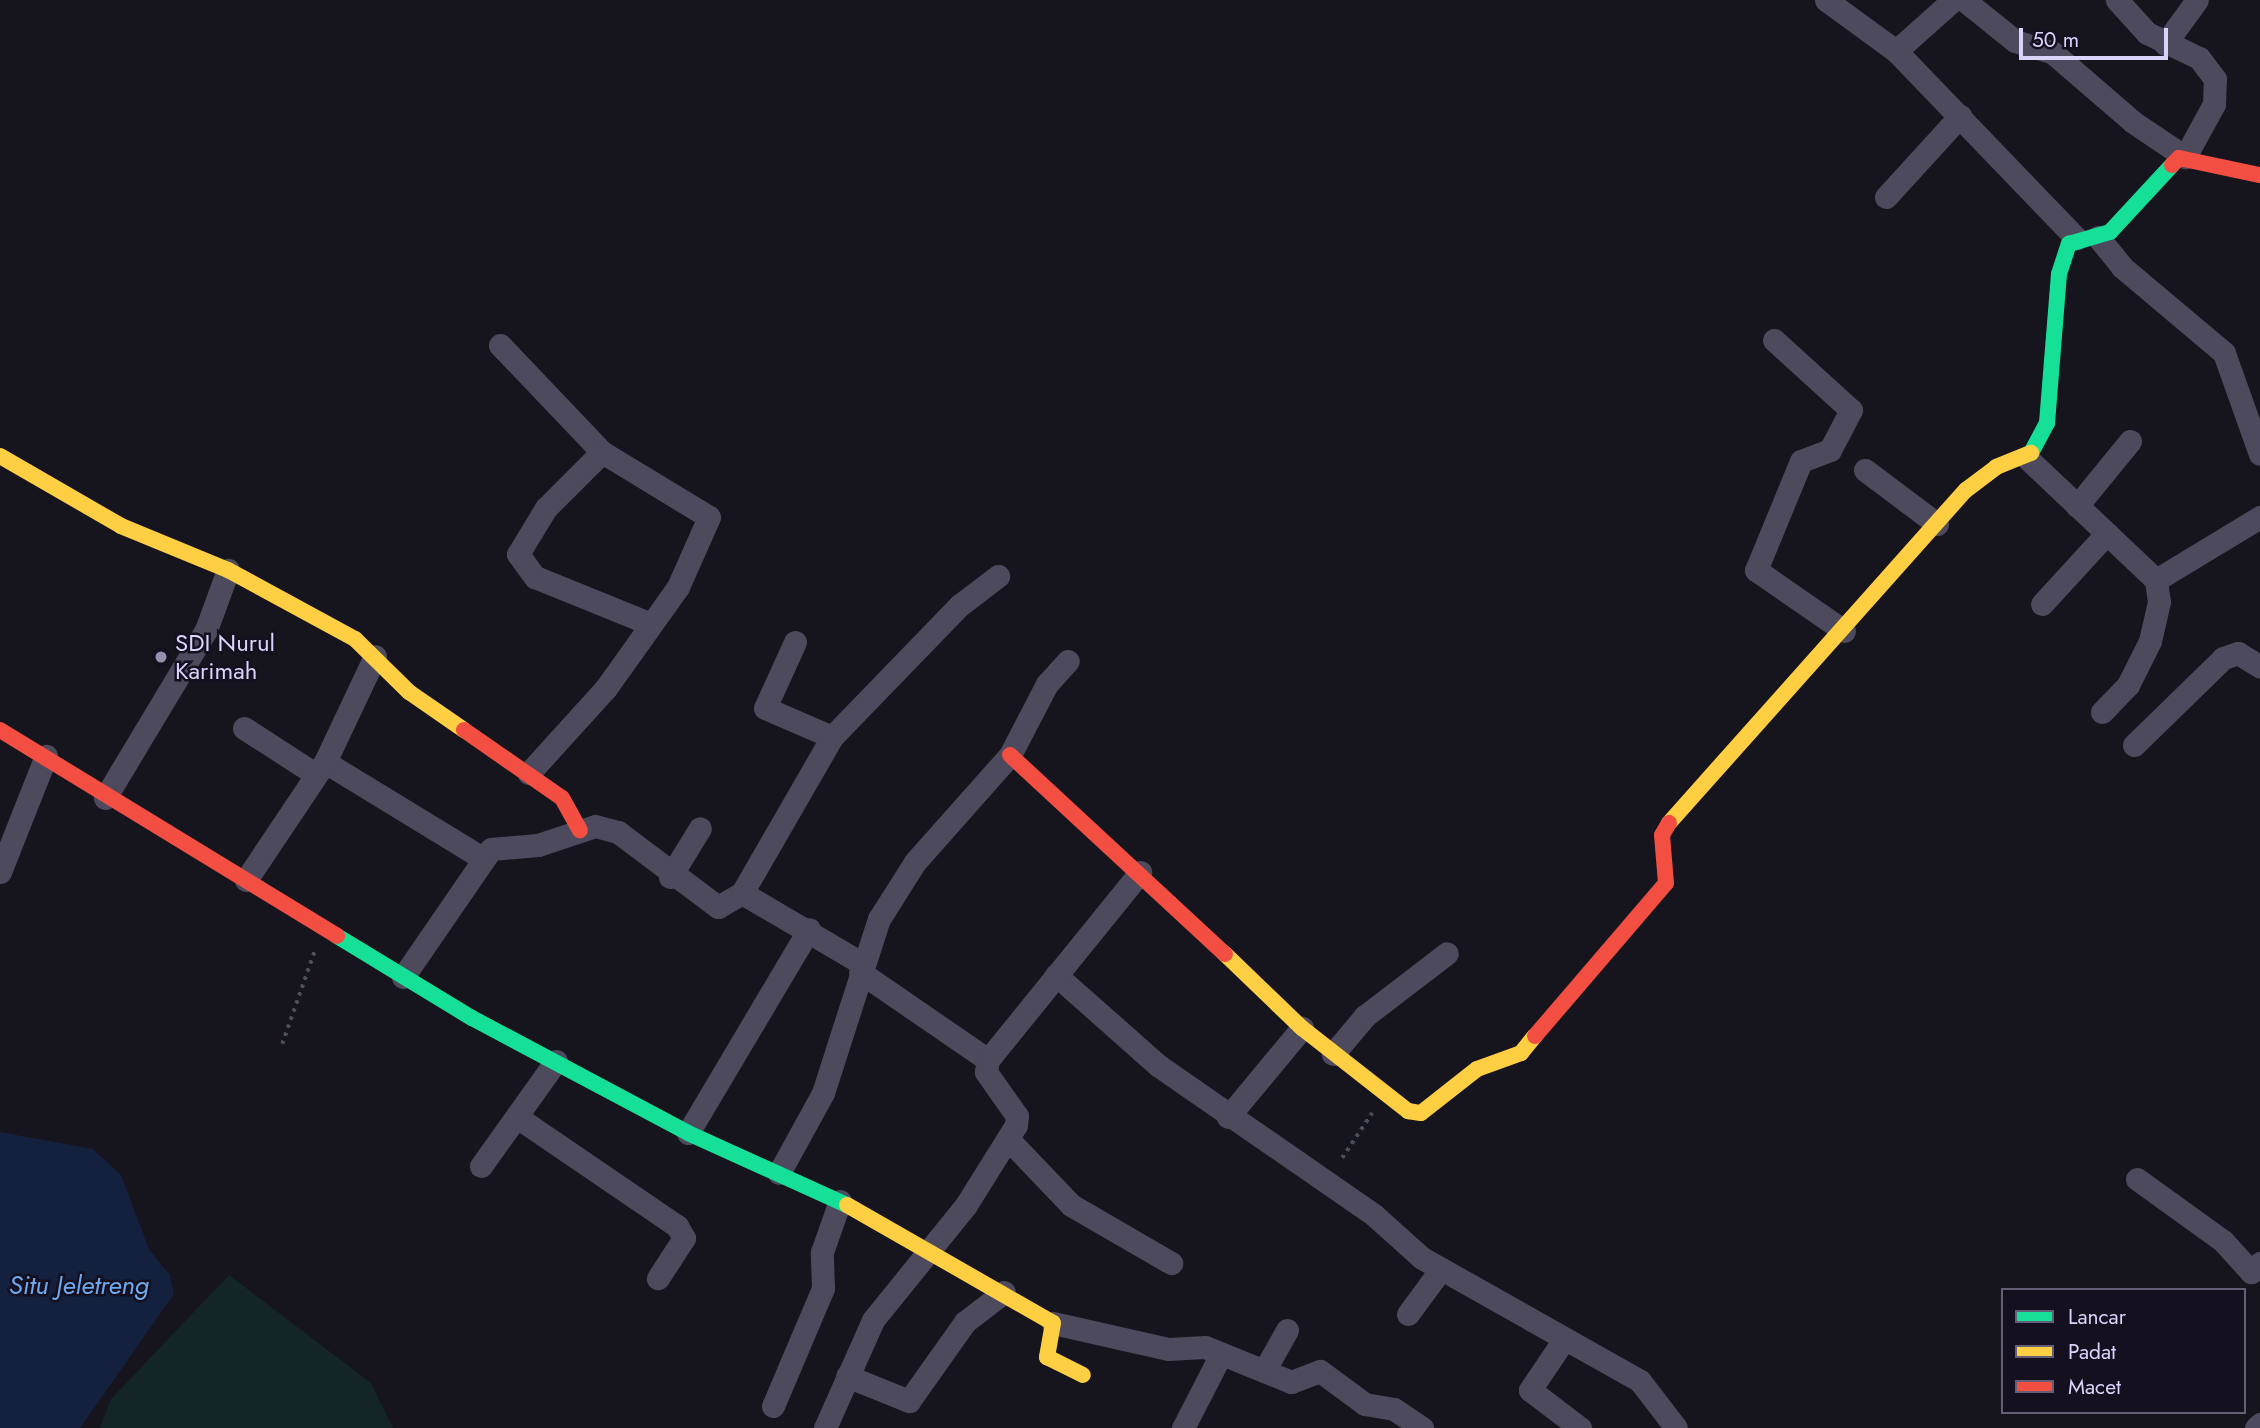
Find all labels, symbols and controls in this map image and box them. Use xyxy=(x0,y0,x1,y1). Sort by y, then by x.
scale bar xyxy=(2022,14,2171,58)
text: 50 m xyxy=(2032,25,2079,55)
place label: SDI Nurul Karimah xyxy=(175,629,275,685)
marker: SDI Nurul Karimah xyxy=(153,649,169,665)
water label: Situ Jeletreng xyxy=(9,1270,149,1302)
legend xyxy=(2001,1288,2246,1414)
text: Lancar xyxy=(2068,1302,2126,1332)
text: Padat xyxy=(2068,1337,2116,1367)
text: Macet xyxy=(2068,1372,2121,1402)

